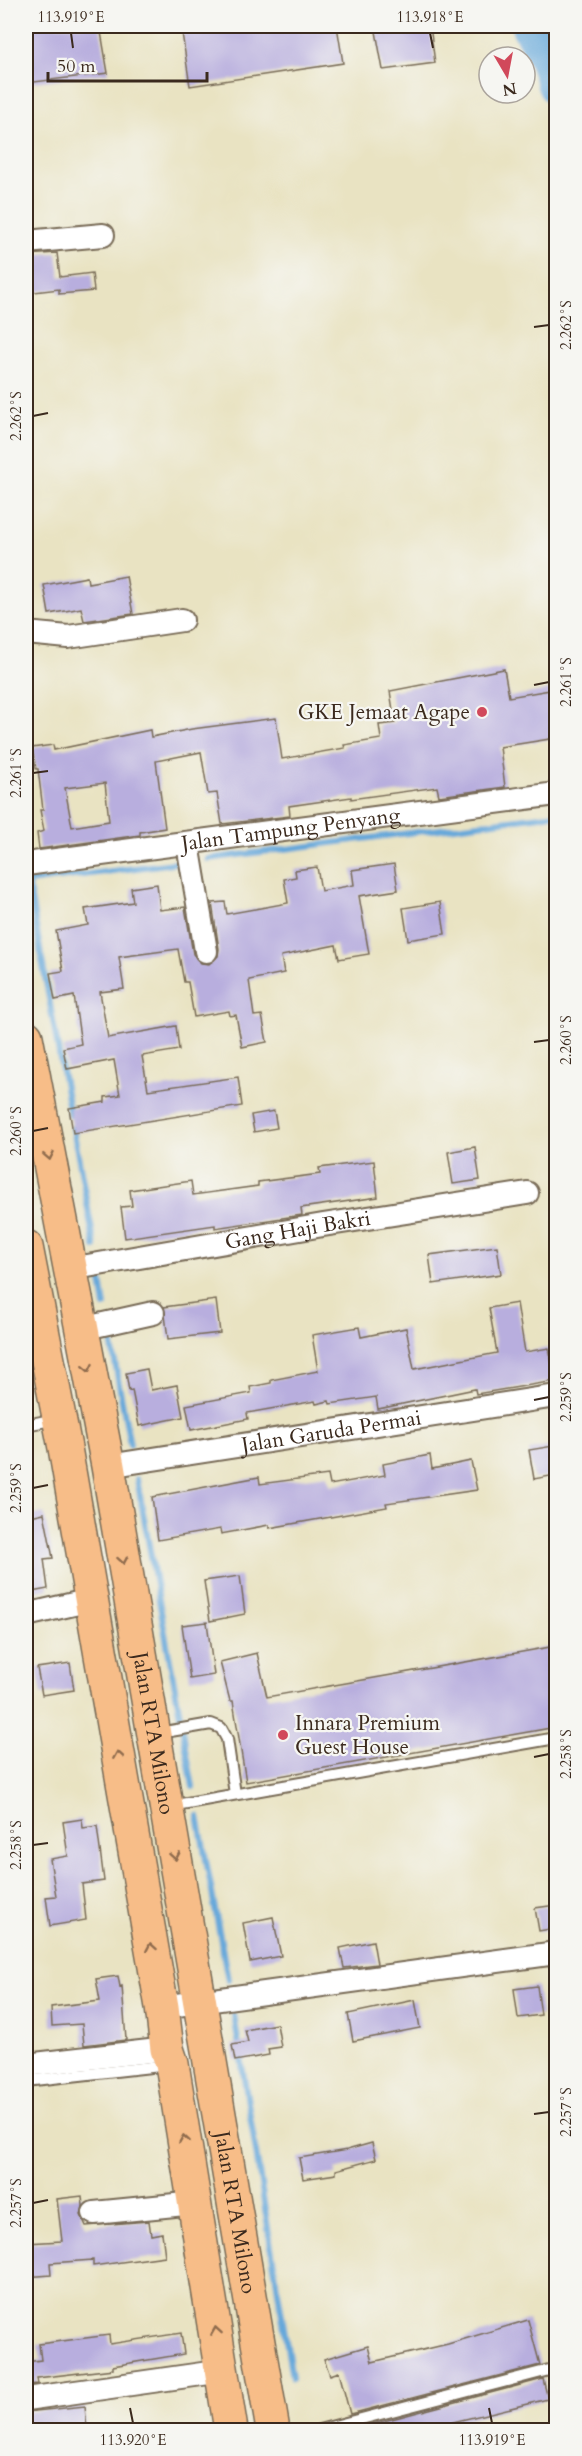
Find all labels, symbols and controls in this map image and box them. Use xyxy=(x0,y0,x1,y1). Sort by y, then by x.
text: 113.919°E xyxy=(38,7,104,27)
text: 113.918°E xyxy=(397,7,463,27)
scale bar xyxy=(48,45,207,83)
north arrow xyxy=(477,45,537,105)
text: 50 m xyxy=(57,54,96,79)
text: N xyxy=(501,77,518,101)
text: 2.262°S xyxy=(556,300,576,350)
text: 2.262°S xyxy=(6,391,26,441)
text: 2.261°S xyxy=(556,657,576,707)
place label: GKE Jemaat Agape xyxy=(298,698,470,727)
marker: GKE Jemaat Agape xyxy=(475,705,489,719)
text: 2.261°S xyxy=(6,748,26,798)
street label: Jalan Tampung Penyang xyxy=(177,801,402,859)
text: 2.260°S xyxy=(556,1015,576,1065)
text: 2.260°S xyxy=(6,1106,26,1156)
one-way arrow xyxy=(42,1151,55,1161)
street label: Gang Haji Bakri xyxy=(223,1204,373,1257)
one-way arrow xyxy=(81,1363,94,1373)
text: 2.259°S xyxy=(556,1372,576,1422)
street label: Jalan Garuda Permai xyxy=(237,1403,423,1460)
text: 2.259°S xyxy=(6,1463,26,1513)
one-way arrow xyxy=(116,1556,128,1565)
street label: Jalan RTA Milono xyxy=(125,1647,181,1817)
place label: Innara Premium Guest House xyxy=(295,1709,440,1762)
marker: Innara Premium Guest House xyxy=(276,1728,290,1742)
text: 2.258°S xyxy=(556,1729,576,1779)
one-way arrow xyxy=(112,1750,124,1759)
text: 2.258°S xyxy=(6,1820,26,1870)
one-way arrow xyxy=(168,1851,180,1860)
one-way arrow xyxy=(145,1942,158,1952)
text: 2.257°S xyxy=(556,2087,576,2137)
street label: Jalan RTA Milono xyxy=(207,2126,263,2296)
one-way arrow xyxy=(179,2134,191,2143)
text: 2.257°S xyxy=(6,2178,26,2228)
one-way arrow xyxy=(210,2327,223,2337)
text: 113.920°E xyxy=(100,2430,166,2450)
text: 113.919°E xyxy=(459,2430,525,2450)

